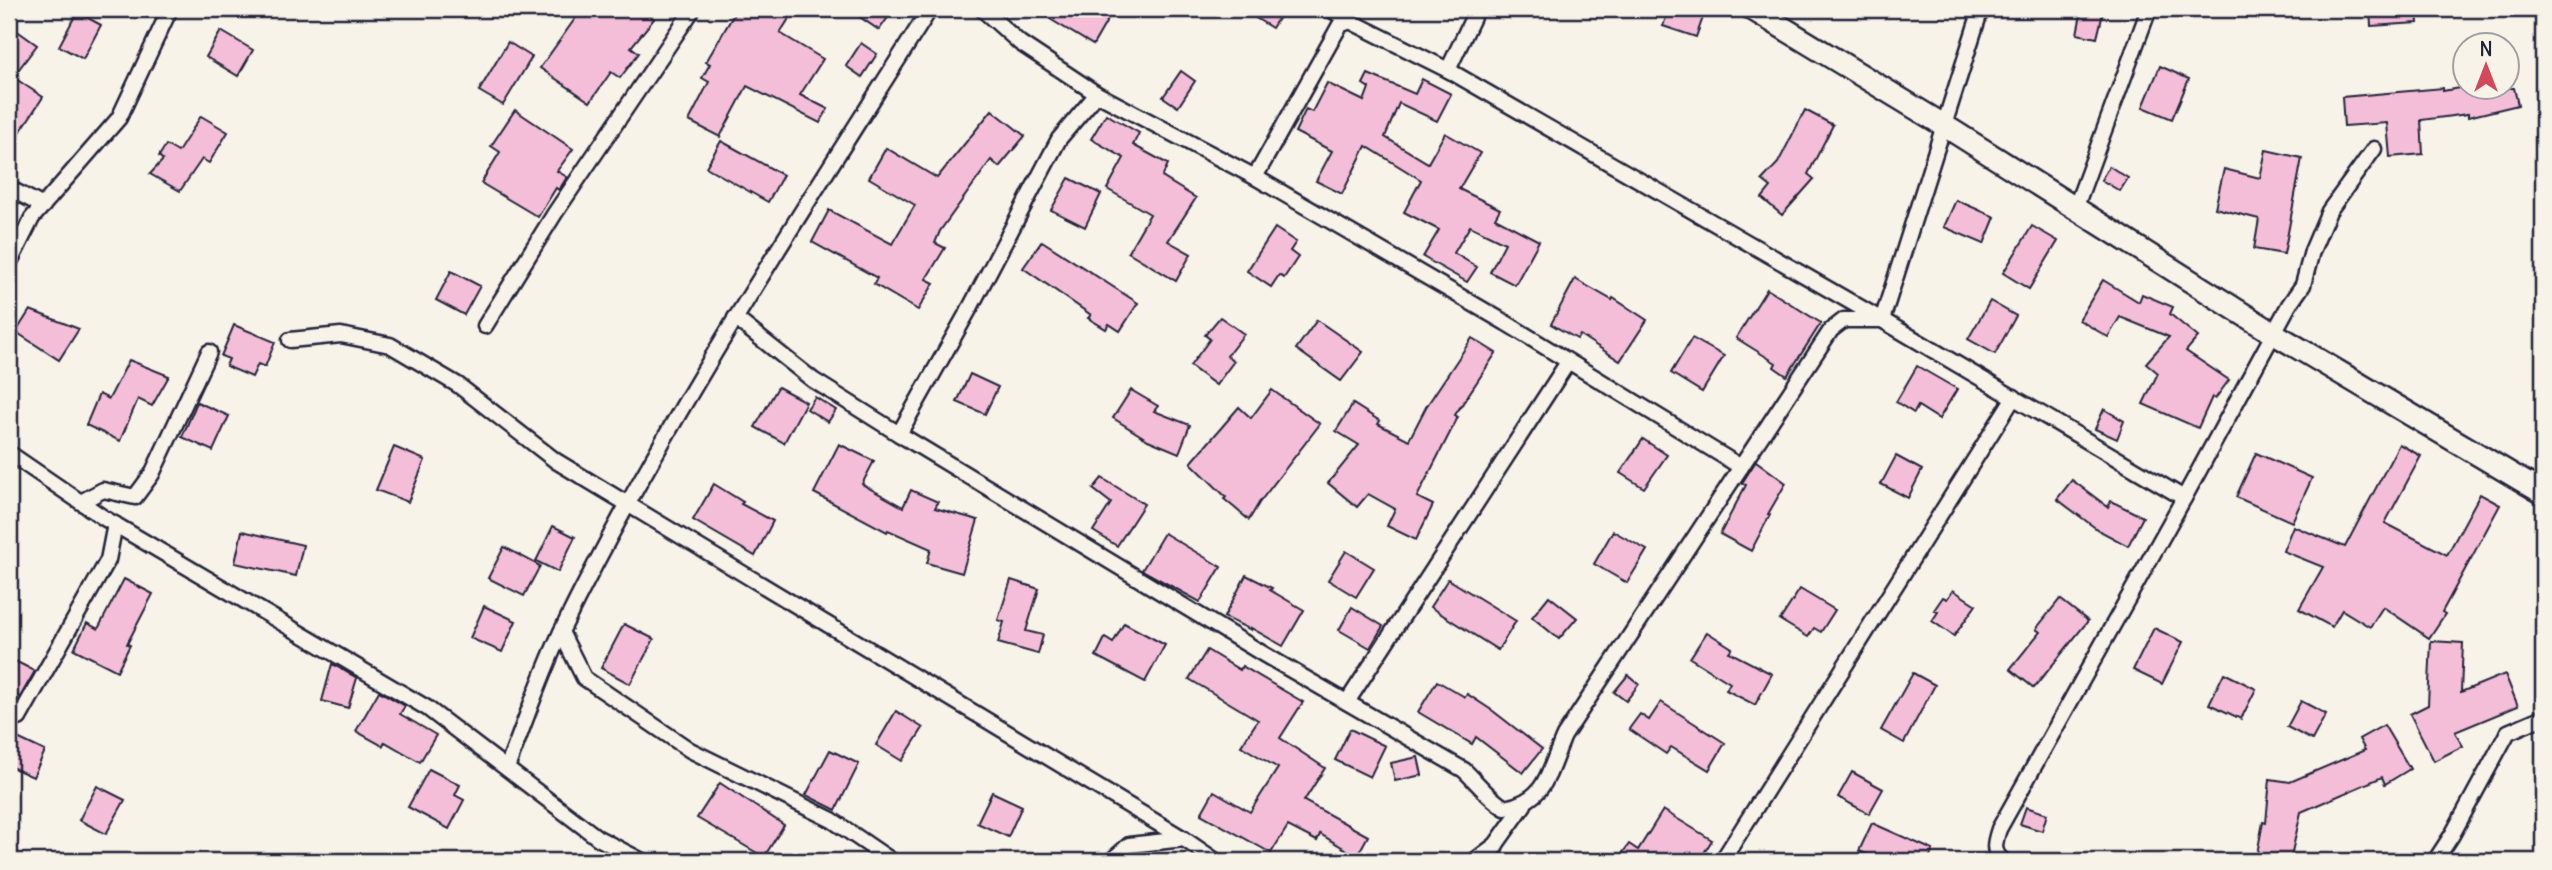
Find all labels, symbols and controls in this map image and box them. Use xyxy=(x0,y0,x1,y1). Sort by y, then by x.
north arrow xyxy=(2450,32,2520,102)
text: N xyxy=(2479,37,2493,61)

